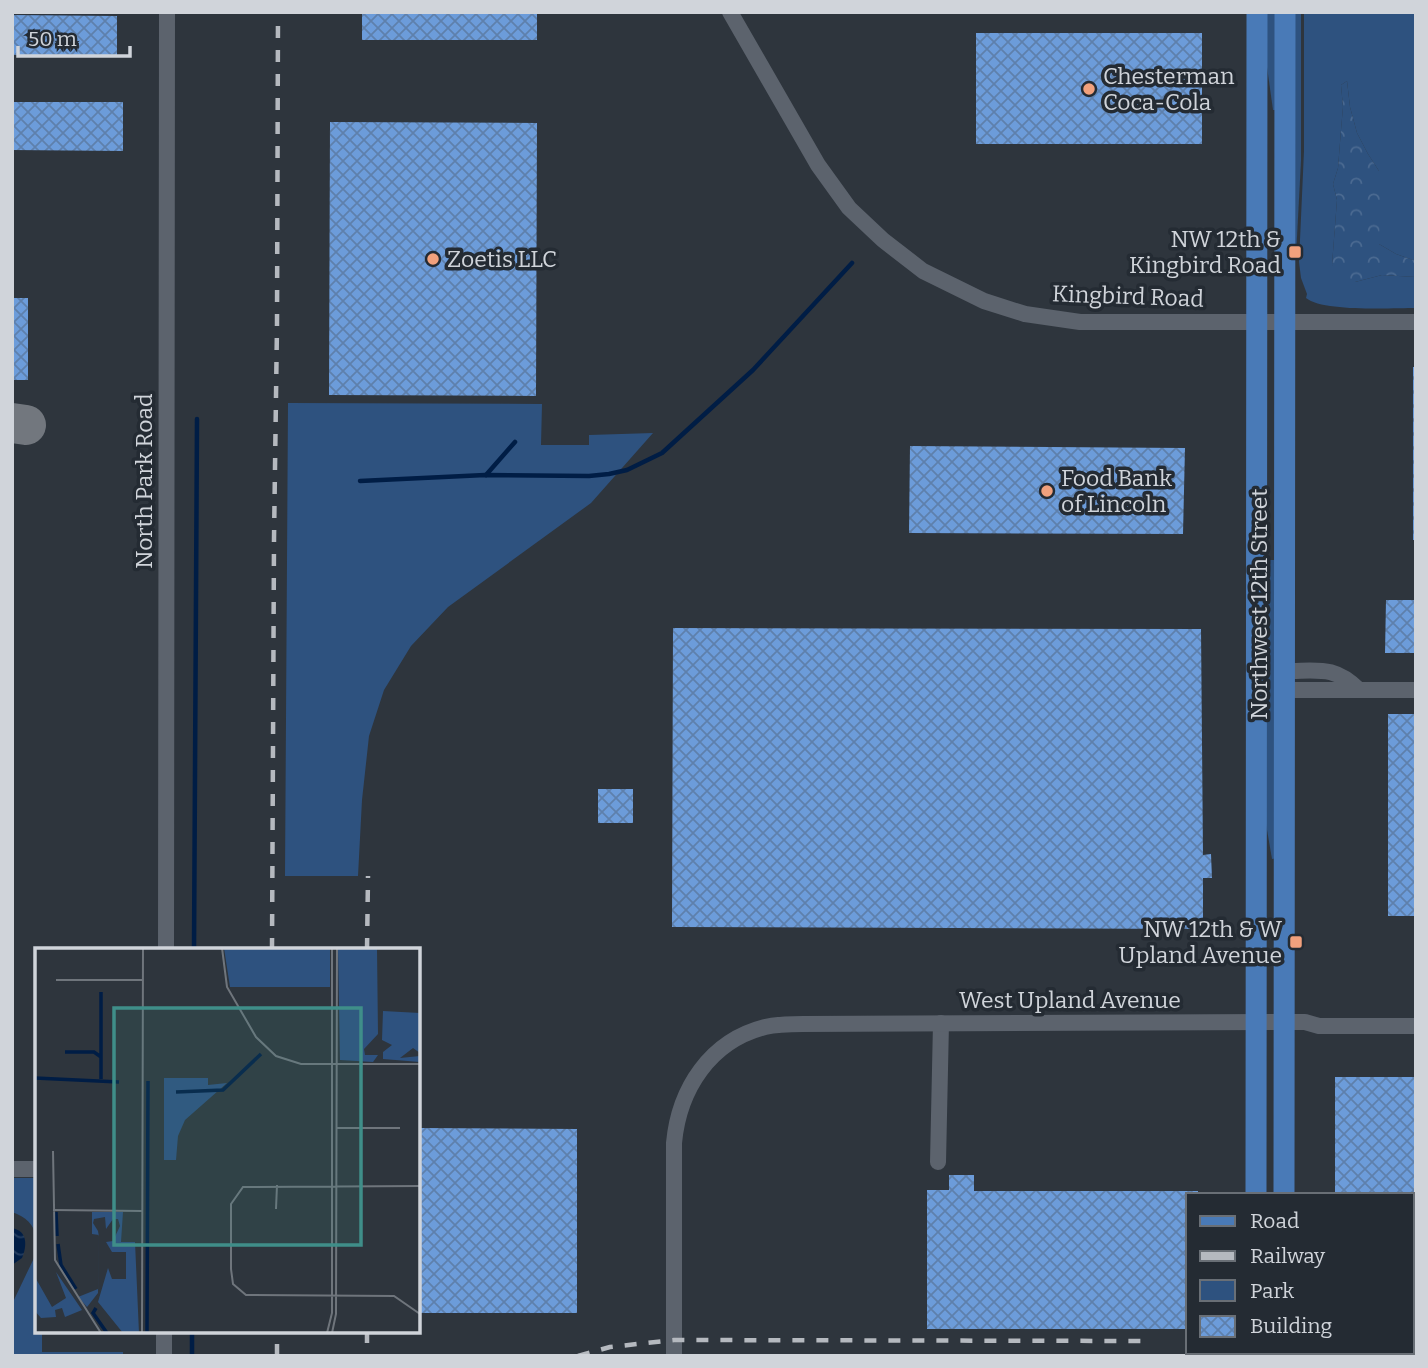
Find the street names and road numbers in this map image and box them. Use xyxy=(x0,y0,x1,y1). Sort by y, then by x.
street label: Kingbird Road xyxy=(1052,279,1205,313)
street label: North Park Road xyxy=(130,393,158,569)
street label: Northwest 12th Street xyxy=(1245,488,1273,720)
street label: West Upland Avenue xyxy=(959,986,1181,1014)

